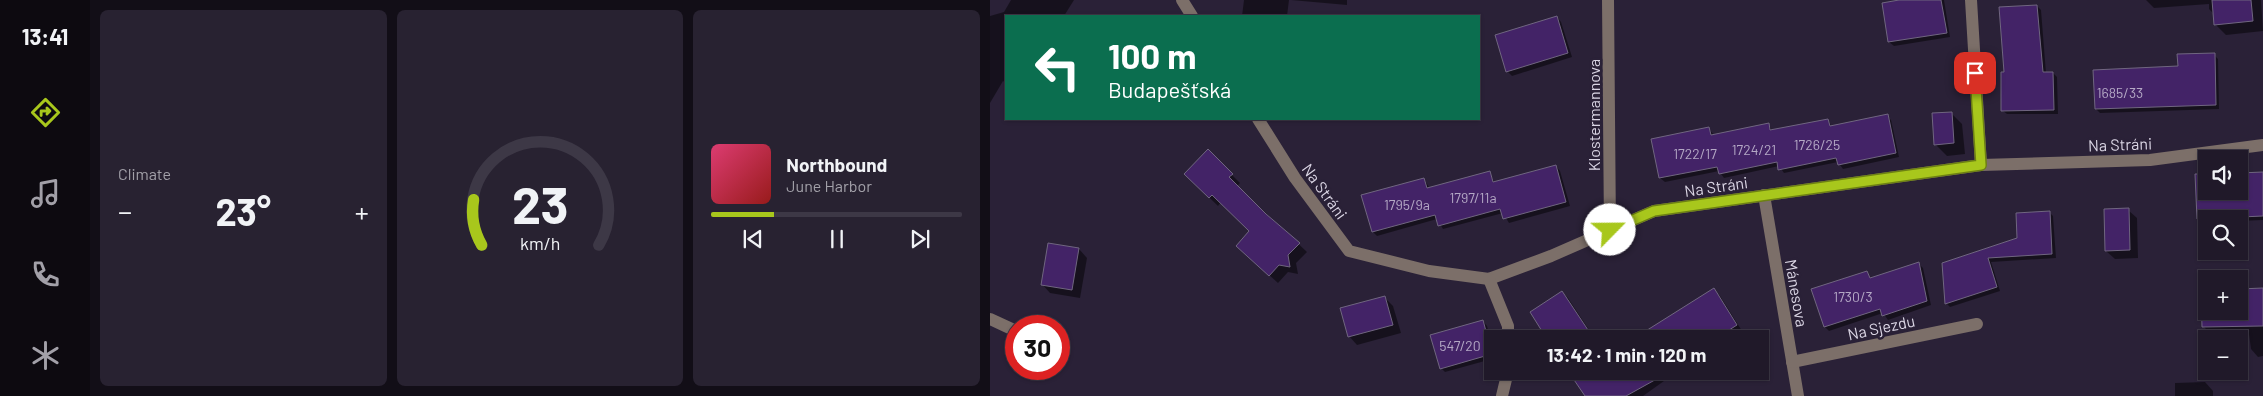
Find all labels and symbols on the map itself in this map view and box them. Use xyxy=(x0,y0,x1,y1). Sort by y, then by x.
pin xyxy=(1954,52,1996,94)
street label: Klostermannova xyxy=(1584,59,1603,171)
house number: 1685/33 xyxy=(2097,84,2143,101)
street label: Na Stráni xyxy=(2088,133,2152,155)
house number: 1726/25 xyxy=(1794,136,1840,153)
house number: 1724/21 xyxy=(1732,141,1776,158)
house number: 1722/17 xyxy=(1673,145,1717,162)
street label: Na Stráni xyxy=(1298,160,1352,222)
street label: Na Stráni xyxy=(1683,172,1749,200)
house number: 1797/11a xyxy=(1449,189,1497,206)
house number: 1795/9a xyxy=(1384,196,1430,213)
position arrow xyxy=(1583,203,1635,255)
street label: Mánesova xyxy=(1782,258,1812,328)
house number: 1730/3 xyxy=(1833,288,1873,305)
street label: Na Sjezdu xyxy=(1846,311,1916,343)
speed limit sign: 30 xyxy=(1005,315,1070,380)
house number: 547/20 xyxy=(1439,337,1481,354)

